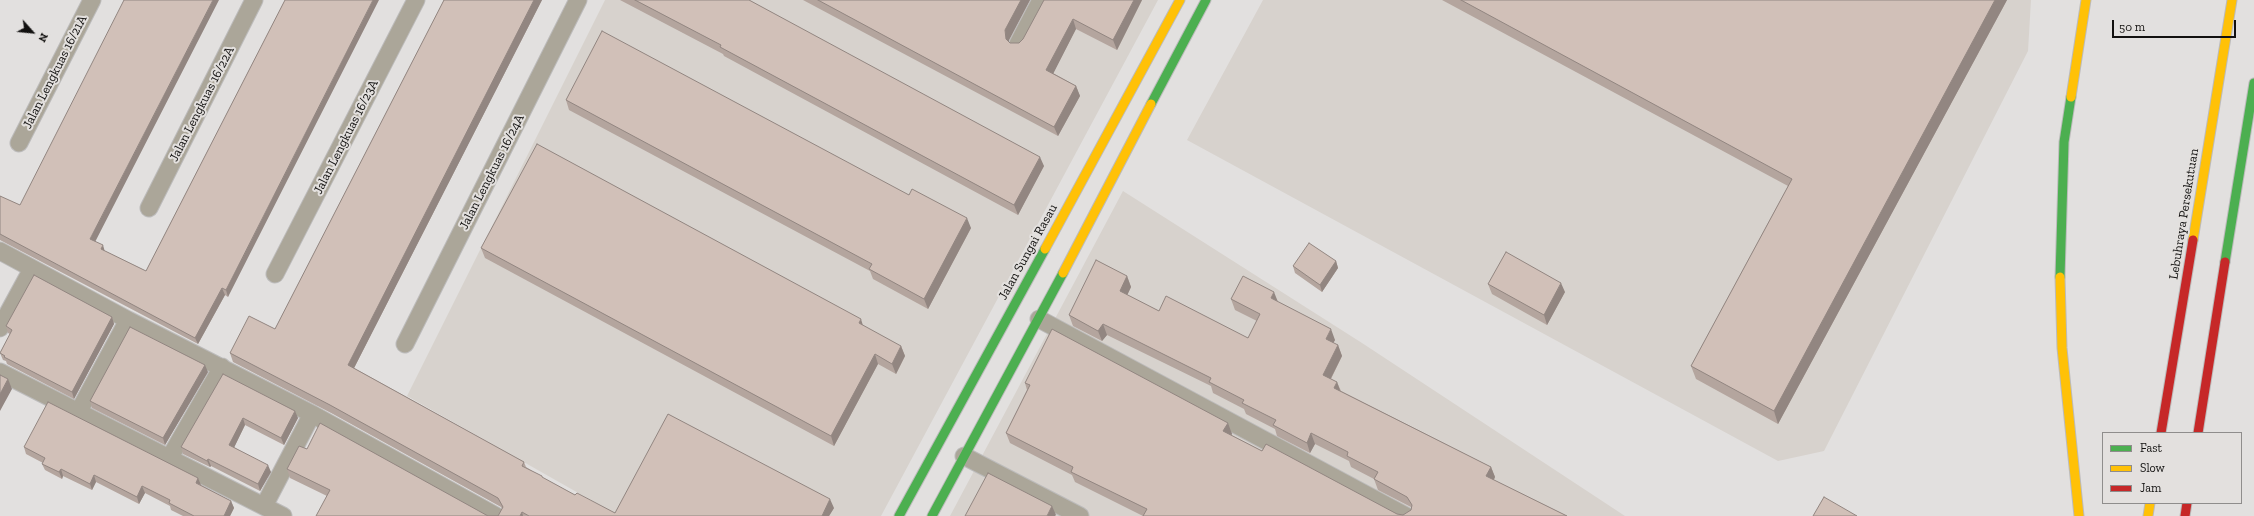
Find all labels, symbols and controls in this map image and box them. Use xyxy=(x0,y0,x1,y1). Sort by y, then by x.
north arrow xyxy=(12,12,52,52)
scale bar xyxy=(2114,12,2238,38)
street label: Jalan Lengkuas 16/21A xyxy=(20,13,90,131)
text: 50 m xyxy=(2119,20,2145,34)
text: N xyxy=(35,31,51,44)
street label: Jalan Lengkuas 16/22A xyxy=(166,44,238,164)
street label: Jalan Lengkuas 16/23A xyxy=(310,77,382,197)
street label: Jalan Lengkuas 16/24A xyxy=(456,112,528,232)
street label: Lebuhraya Persekutuan xyxy=(2166,147,2202,281)
street label: Jalan Sungai Rasau xyxy=(995,201,1061,303)
legend xyxy=(2102,432,2242,504)
text: Fast xyxy=(2140,441,2162,455)
text: Slow xyxy=(2140,461,2165,475)
text: Jam xyxy=(2140,481,2161,495)

